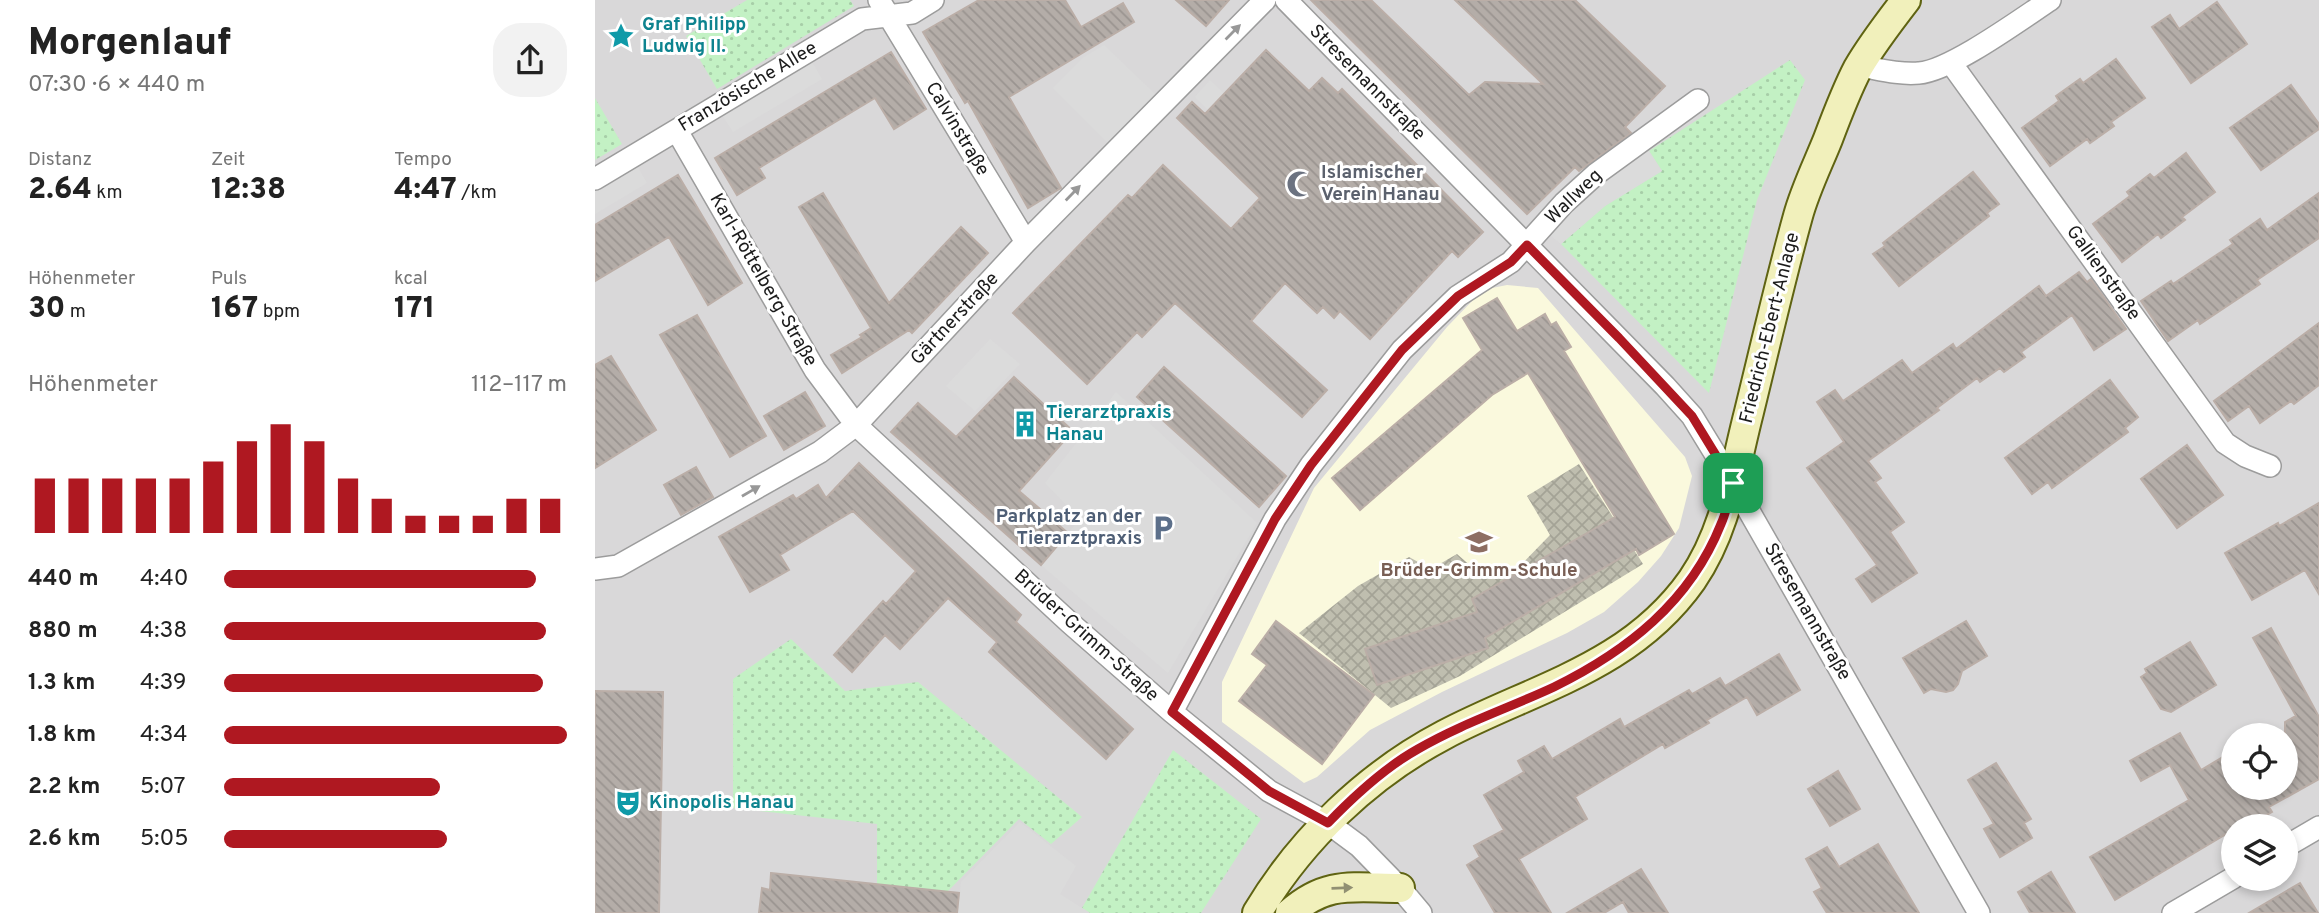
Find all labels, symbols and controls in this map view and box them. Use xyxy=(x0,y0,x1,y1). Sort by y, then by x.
place label: Graf Philipp Ludwig II. xyxy=(642,13,746,59)
text: Morgenlauf xyxy=(28,20,231,69)
street label: Stresemannstraße xyxy=(1304,20,1430,146)
place icon: Graf Philipp Ludwig II. xyxy=(606,21,636,51)
button: share xyxy=(493,23,567,97)
one-way arrow xyxy=(1225,23,1242,40)
street label: Französische Allee xyxy=(674,36,822,138)
text: 07:30 · 6 × 440 m xyxy=(28,71,205,100)
street label: Calvinstraße xyxy=(920,78,994,180)
text: Distanz xyxy=(28,148,92,172)
text: Zeit xyxy=(211,148,245,172)
text: Tempo xyxy=(394,148,452,172)
place label: Islamischer Verein Hanau xyxy=(1321,161,1440,207)
street label: Wallweg xyxy=(1540,164,1608,230)
mosque icon: Islamischer Verein Hanau xyxy=(1285,169,1315,199)
text: 2.64 xyxy=(28,172,92,209)
text: 12:38 xyxy=(211,172,286,209)
text: 4:47 xyxy=(394,172,457,209)
text: km xyxy=(92,181,123,205)
text: /km xyxy=(457,181,497,205)
one-way arrow xyxy=(1065,185,1082,202)
street label: Karl-Röttelberg-Straße xyxy=(704,189,822,371)
street label: Gallienstraße xyxy=(2060,221,2146,325)
street label: Friedrich-Ebert-Anlage xyxy=(1735,230,1805,426)
text: Höhenmeter xyxy=(28,267,135,291)
text: Puls xyxy=(211,267,247,291)
text: kcal xyxy=(394,267,428,291)
street label: Gärtnerstraße xyxy=(906,267,1004,371)
text: 30 xyxy=(28,291,65,328)
text: 167 xyxy=(211,291,258,328)
text: 171 xyxy=(394,291,435,328)
text: m xyxy=(65,300,86,324)
text: bpm xyxy=(258,300,300,324)
text: Höhenmeter xyxy=(28,371,158,400)
text: 112–117 m xyxy=(471,371,567,400)
place label: Tierarztpraxis Hanau xyxy=(1046,401,1172,447)
building icon: Tierarztpraxis Hanau xyxy=(1010,409,1040,439)
pin xyxy=(1703,453,1763,513)
icon: arrive xyxy=(1714,464,1752,502)
one-way arrow xyxy=(742,485,761,497)
place label: Parkplatz an der Tierarztpraxis xyxy=(996,505,1142,551)
parking icon: Parkplatz an der Tierarztpraxis xyxy=(1148,513,1178,543)
school or university icon: Brüder-Grimm-Schule xyxy=(1464,527,1494,557)
street label: Stresemannstraße xyxy=(1758,539,1856,685)
place label: Brüder-Grimm-Schule xyxy=(1380,559,1578,583)
text: 440 m xyxy=(28,565,99,594)
text: 4:40 xyxy=(140,565,189,594)
street label: Brüder-Grimm-Straße xyxy=(1009,565,1163,707)
text: 880 m xyxy=(28,617,98,646)
text: 4:38 xyxy=(140,617,187,646)
text: 1.3 km xyxy=(28,669,95,698)
text: 4:39 xyxy=(140,669,187,698)
text: 1.8 km xyxy=(28,721,96,750)
text: 4:34 xyxy=(140,721,188,750)
map controls xyxy=(2221,723,2298,891)
button: locate xyxy=(2221,723,2298,800)
text: 2.2 km xyxy=(28,773,101,802)
text: 5:07 xyxy=(140,773,186,802)
theatre icon: Kinopolis Hanau xyxy=(613,788,643,818)
place label: Kinopolis Hanau xyxy=(649,791,794,815)
button: layers xyxy=(2221,814,2298,891)
text: 2.6 km xyxy=(28,825,101,854)
text: 5:05 xyxy=(140,825,189,854)
one-way arrow xyxy=(1331,883,1353,894)

